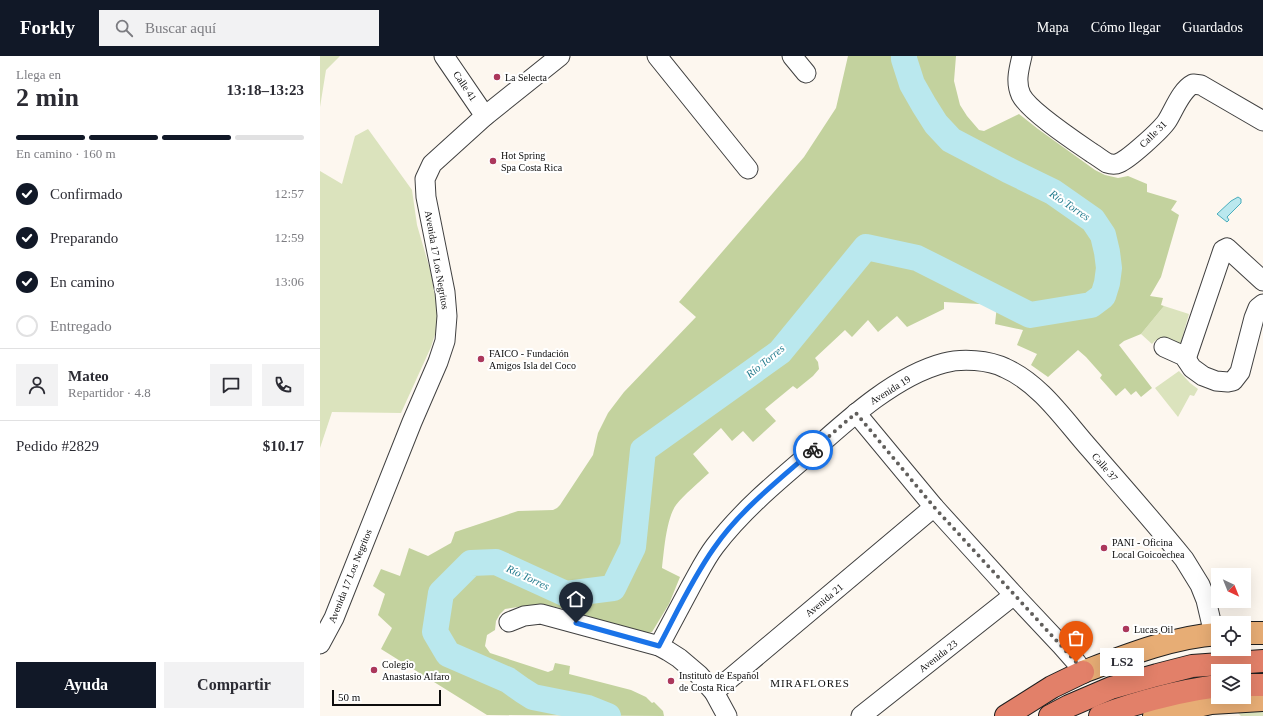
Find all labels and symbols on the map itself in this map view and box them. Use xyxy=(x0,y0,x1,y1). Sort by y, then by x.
street label: Calle 41 xyxy=(451,69,479,103)
marker: La Selecta xyxy=(492,72,502,82)
place label: La Selecta xyxy=(505,72,547,83)
street label: Calle 31 xyxy=(1137,118,1169,150)
place label: Hot Spring Spa Costa Rica xyxy=(501,150,563,173)
marker: Hot Spring Spa Costa Rica xyxy=(488,156,498,166)
water label: Río Torres xyxy=(1047,187,1092,223)
street label: Avenida 17 Los Negritos xyxy=(423,210,451,310)
water label: Río Torres xyxy=(743,342,787,381)
place label: FAICO - Fundación Amigos Isla del Coco xyxy=(489,348,576,371)
marker: FAICO - Fundación Amigos Isla del Coco xyxy=(476,354,486,364)
street label: Avenida 19 xyxy=(868,373,912,407)
courier xyxy=(793,430,833,470)
street label: Calle 37 xyxy=(1090,451,1120,483)
street label: Avenida 17 Los Negritos xyxy=(326,527,374,624)
place label: PANI - Oficina Local Goicoechea xyxy=(1112,537,1185,560)
marker: PANI - Oficina Local Goicoechea xyxy=(1099,543,1109,553)
water label: Río Torres xyxy=(504,561,551,592)
north arrow xyxy=(1211,568,1251,608)
street label: Avenida 21 xyxy=(803,581,845,619)
pin xyxy=(559,582,593,623)
pin xyxy=(1059,621,1093,662)
marker: Lucas Oil xyxy=(1121,624,1131,634)
place label: Lucas Oil xyxy=(1134,624,1173,635)
street label: Avenida 23 xyxy=(917,638,959,674)
callout: LS2 xyxy=(1100,648,1144,676)
place label: Colegio Anastasio Alfaro xyxy=(382,659,450,682)
marker: Colegio Anastasio Alfaro xyxy=(369,665,379,675)
place label: Instituto de Español de Costa Rica xyxy=(679,670,759,693)
marker: Instituto de Español de Costa Rica xyxy=(666,676,676,686)
district label: MIRAFLORES xyxy=(770,677,850,689)
scale bar xyxy=(332,688,441,707)

